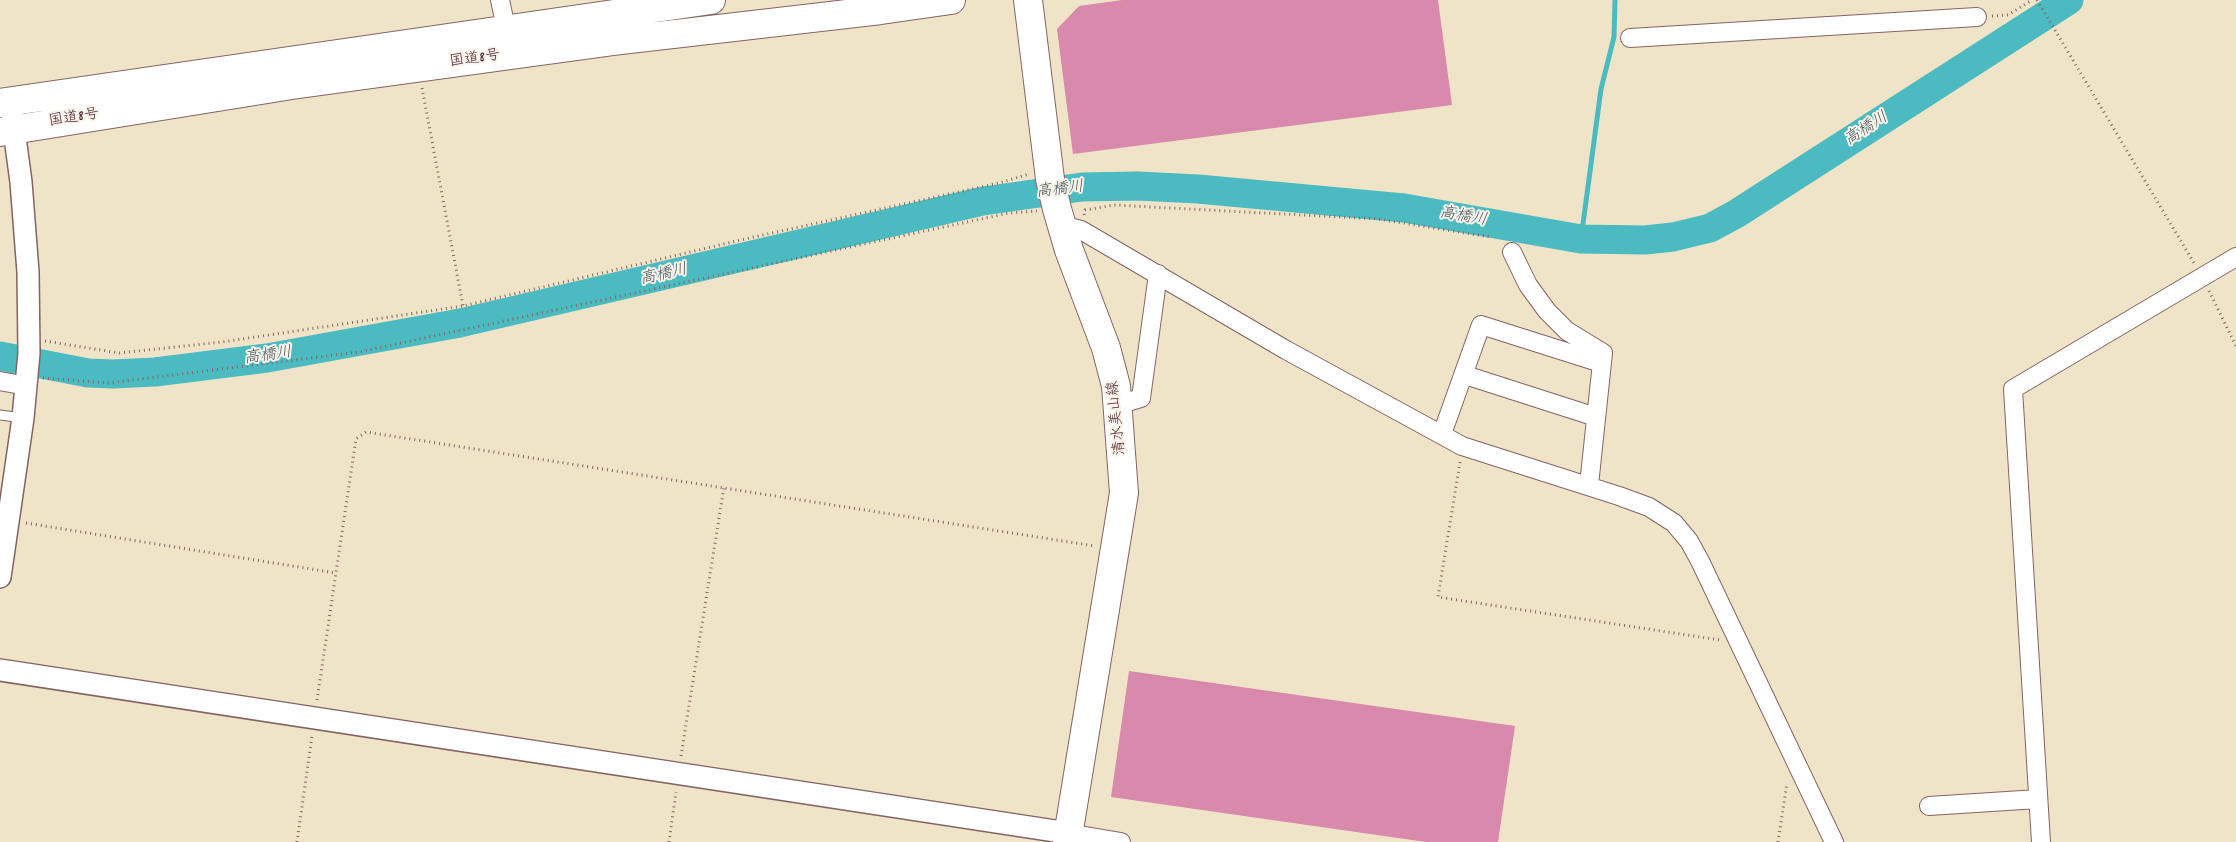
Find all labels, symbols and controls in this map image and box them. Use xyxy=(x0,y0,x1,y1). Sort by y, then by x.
street label: 国道8号 xyxy=(448,48,502,72)
street label: 国道8号 xyxy=(47,106,101,132)
water label: 高橋川 xyxy=(1842,109,1892,151)
water label: 高橋川 xyxy=(1035,179,1085,203)
water label: 高橋川 xyxy=(1438,204,1488,232)
water label: 高橋川 xyxy=(638,261,690,291)
water label: 高橋川 xyxy=(243,344,293,370)
street label: 清水美山線 xyxy=(1105,380,1131,456)

